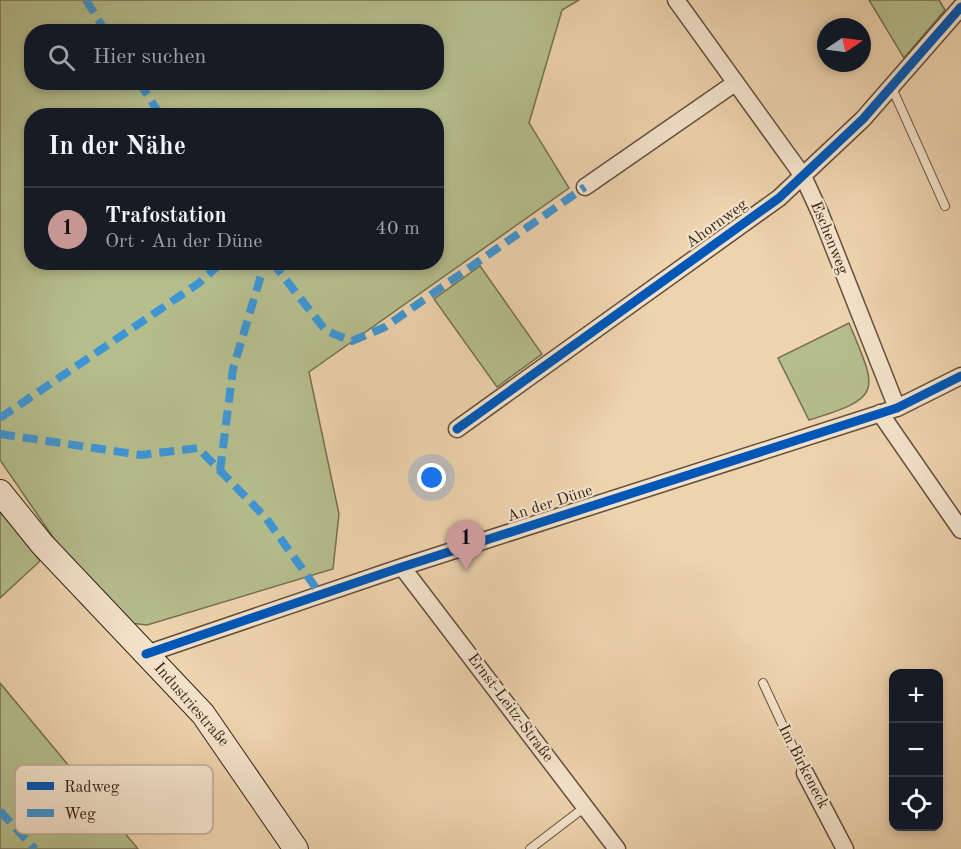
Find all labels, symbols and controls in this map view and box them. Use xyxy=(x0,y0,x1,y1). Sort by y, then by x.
north arrow xyxy=(817,18,871,72)
search box xyxy=(24,24,444,90)
icon: search xyxy=(45,41,78,74)
text: Hier suchen xyxy=(93,46,206,68)
text: In der Nähe xyxy=(48,134,186,160)
street label: Ahornweg xyxy=(683,196,751,252)
street label: Eschenweg xyxy=(807,199,851,277)
text: Trafostation xyxy=(105,205,227,227)
text: 1 xyxy=(62,219,73,239)
text: 40 m xyxy=(375,219,420,239)
text: Ort · An der Düne xyxy=(105,232,262,252)
your location xyxy=(417,463,446,492)
street label: An der Düne xyxy=(505,483,595,525)
pin: 1 xyxy=(446,520,486,570)
street label: Ernst-Leitz-Straße xyxy=(464,651,556,765)
street label: Industriestraße xyxy=(150,660,232,750)
map controls xyxy=(889,669,943,831)
button: + xyxy=(889,669,943,723)
street label: Im Birkeneck xyxy=(775,722,831,812)
button: − xyxy=(889,723,943,777)
legend xyxy=(15,765,213,834)
button: locate xyxy=(889,777,943,831)
text: Radweg xyxy=(64,780,120,796)
text: Weg xyxy=(64,807,96,823)

